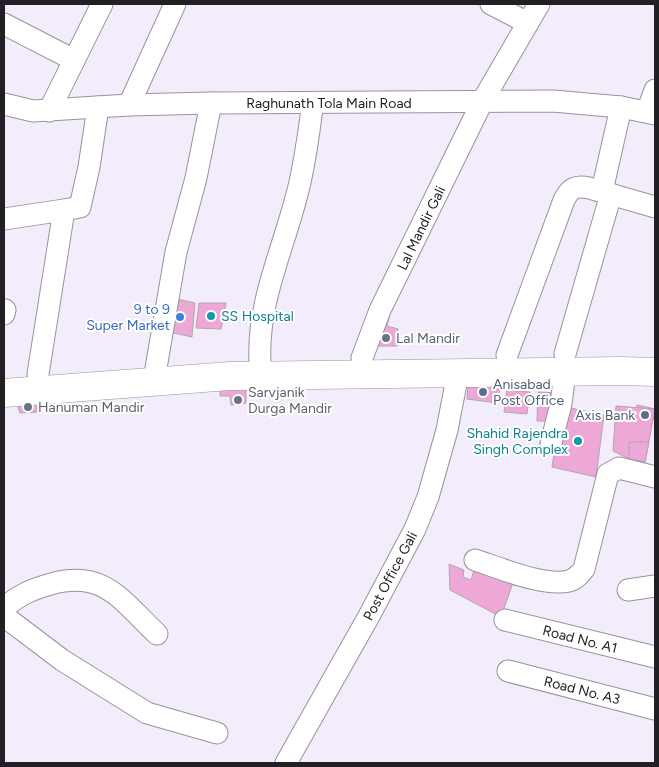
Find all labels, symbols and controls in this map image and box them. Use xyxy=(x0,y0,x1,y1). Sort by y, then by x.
street label: Raghunath Tola Main Road xyxy=(246,95,412,112)
street label: Lal Mandir Gali xyxy=(394,183,449,273)
place label: 9 to 9 Super Market xyxy=(86,301,170,334)
place label: SS Hospital xyxy=(221,308,294,325)
marker: SS Hospital xyxy=(205,310,217,322)
marker: 9 to 9 Super Market xyxy=(174,311,186,323)
place label: Lal Mandir xyxy=(396,330,460,347)
marker: Lal Mandir xyxy=(380,332,392,344)
place label: Anisabad Post Office xyxy=(493,376,564,409)
place label: Sarvjanik Durga Mandir xyxy=(248,384,332,417)
marker: Anisabad Post Office xyxy=(477,386,489,398)
marker: Sarvjanik Durga Mandir xyxy=(232,394,244,406)
place label: Hanuman Mandir xyxy=(38,399,145,416)
marker: Hanuman Mandir xyxy=(22,401,34,413)
place label: Axis Bank xyxy=(575,407,635,424)
marker: Axis Bank xyxy=(639,409,651,421)
place label: Shahid Rajendra Singh Complex xyxy=(467,425,568,458)
marker: Shahid Rajendra Singh Complex xyxy=(572,435,584,447)
street label: Post Office Gali xyxy=(360,529,421,624)
street label: Road No. A1 xyxy=(541,622,619,657)
street label: Road No. A3 xyxy=(542,673,622,708)

